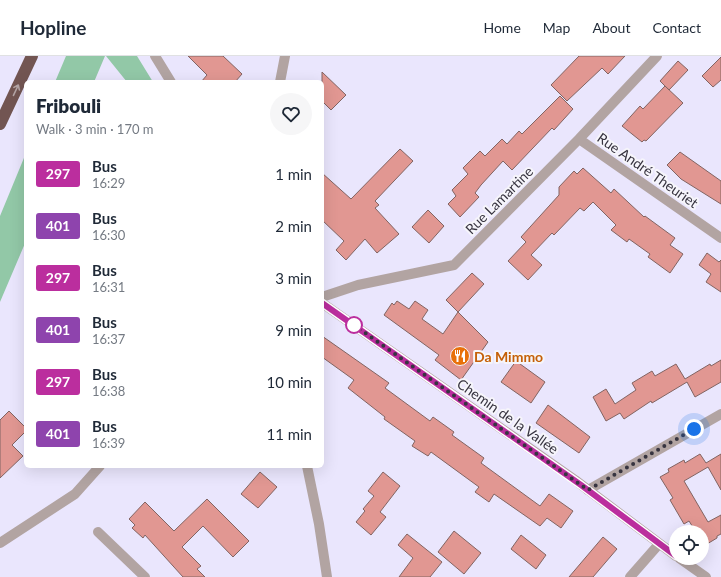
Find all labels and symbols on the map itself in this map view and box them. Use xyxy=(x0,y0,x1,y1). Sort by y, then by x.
one-way arrow xyxy=(13,84,20,96)
street label: Rue André Theuriet xyxy=(594,129,702,211)
street label: Rue Lamartine xyxy=(462,163,536,237)
unlabelled marker xyxy=(345,316,363,334)
restaurant icon: Da Mimmo xyxy=(449,345,471,367)
place label: Da Mimmo xyxy=(474,348,543,365)
street label: Chemin de la Vallée xyxy=(454,375,562,457)
your location xyxy=(684,419,704,439)

